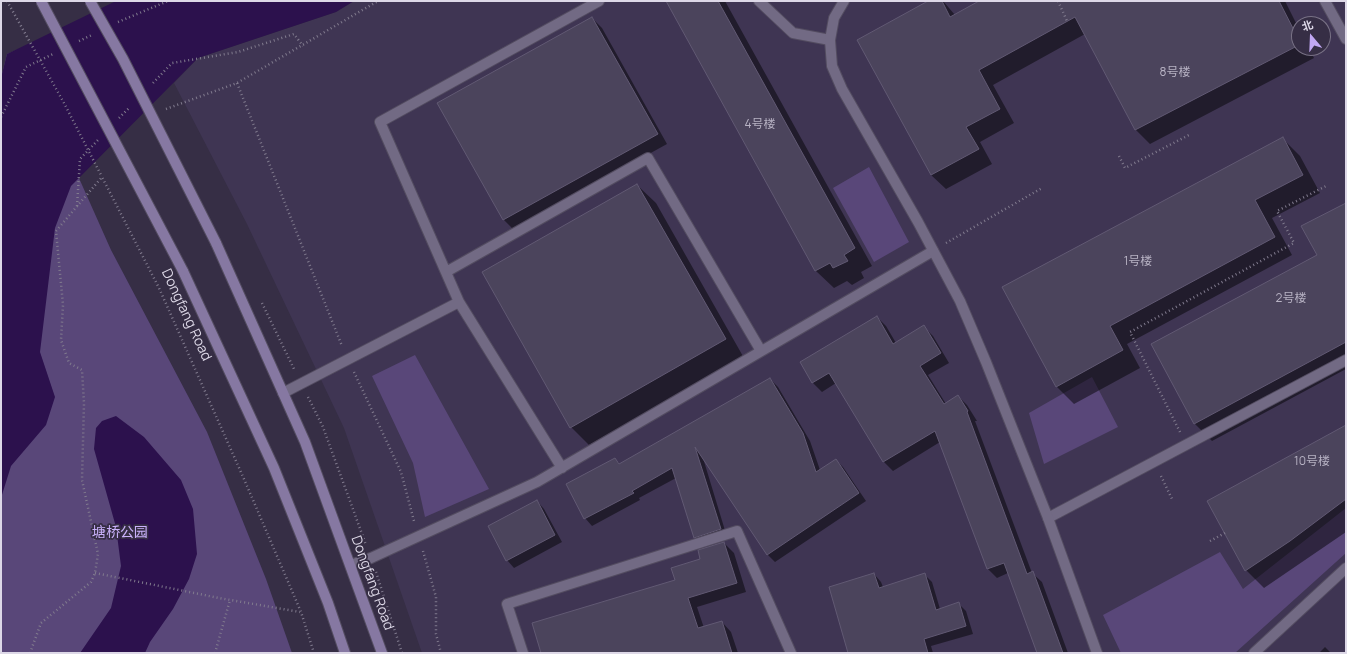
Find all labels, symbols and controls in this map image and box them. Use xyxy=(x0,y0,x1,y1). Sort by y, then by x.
north arrow xyxy=(1291,16,1331,56)
text: 北 xyxy=(1300,16,1315,34)
house number: 8号楼 xyxy=(1160,66,1190,80)
house number: 4号楼 xyxy=(744,118,776,132)
house number: 1号楼 xyxy=(1124,255,1152,269)
street label: Dongfang Road xyxy=(157,266,215,364)
house number: 2号楼 xyxy=(1276,292,1306,306)
house number: 10号楼 xyxy=(1294,455,1330,469)
park label: 塘桥公园 xyxy=(92,525,148,541)
street label: Dongfang Road xyxy=(347,533,397,633)

